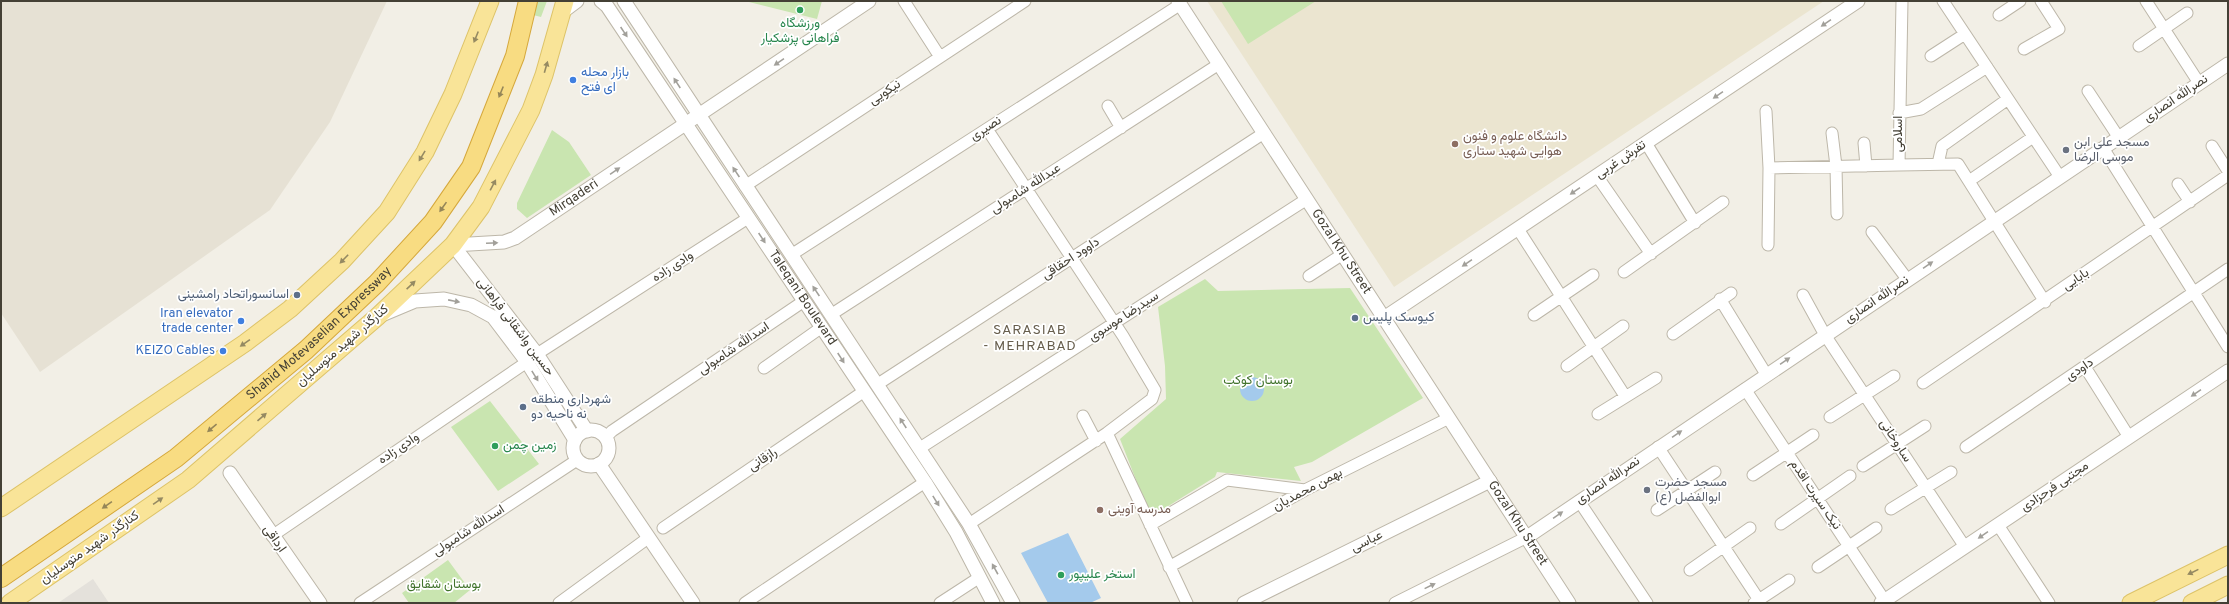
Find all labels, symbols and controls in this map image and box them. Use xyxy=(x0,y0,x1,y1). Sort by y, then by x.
marker: ورزشگاه فراهانی پزشکیار xyxy=(795,5,805,15)
place label: ورزشگاه فراهانی پزشکیار xyxy=(760,16,839,47)
one-way arrow xyxy=(1820,19,1831,27)
one-way arrow xyxy=(620,27,628,37)
one-way arrow xyxy=(472,32,478,44)
one-way arrow xyxy=(773,58,785,65)
one-way arrow xyxy=(544,61,550,73)
place label: بازار محله ای فتح xyxy=(581,65,629,96)
street label: نصرالله انصاری xyxy=(2140,71,2211,126)
marker: بازار محله ای فتح xyxy=(568,75,578,85)
one-way arrow xyxy=(673,77,681,88)
street label: نیکویی xyxy=(866,77,904,109)
one-way arrow xyxy=(497,86,503,98)
one-way arrow xyxy=(1712,91,1723,99)
street label: نصیری xyxy=(967,113,1005,145)
street label: اسلامی xyxy=(1891,116,1907,152)
place label: دانشگاه علوم و فنون هوایی شهید ستاری xyxy=(1463,129,1567,160)
place label: مسجد علی ابن موسی الرضا xyxy=(2074,135,2149,166)
street label: تفرش غربی xyxy=(1593,137,1649,183)
marker: دانشگاه علوم و فنون هوایی شهید ستاری xyxy=(1450,139,1460,149)
marker: مسجد علی ابن موسی الرضا xyxy=(2061,145,2071,155)
one-way arrow xyxy=(419,150,426,162)
street label: عبدالله شامبولی xyxy=(987,159,1064,218)
one-way arrow xyxy=(732,166,740,177)
one-way arrow xyxy=(610,167,620,175)
street label: Mirqaderi xyxy=(547,176,602,221)
one-way arrow xyxy=(490,179,496,191)
one-way arrow xyxy=(1570,187,1580,195)
one-way arrow xyxy=(439,202,447,212)
street label: Gozal Khu Street xyxy=(1307,206,1374,297)
one-way arrow xyxy=(758,232,766,243)
street label: داوود احقاقی xyxy=(1039,234,1103,284)
one-way arrow xyxy=(486,240,499,246)
street label: Taleqani Boulevard xyxy=(765,247,840,349)
street label: وادی زاده xyxy=(649,248,697,286)
one-way arrow xyxy=(339,254,349,264)
one-way arrow xyxy=(1462,259,1472,267)
one-way arrow xyxy=(1922,262,1934,269)
street label: Shahid Motevaselian Expressway xyxy=(243,264,396,404)
street label: بابایی xyxy=(2060,265,2093,295)
street label: نصرالله انصاری xyxy=(1841,272,1912,327)
street label: حسین واشقانی فراهانی xyxy=(473,275,557,380)
one-way arrow xyxy=(406,280,416,290)
one-way arrow xyxy=(812,286,820,296)
place label: اسانسوراتحاد رامشینی xyxy=(178,287,289,303)
street label: سیدرضا موسوی xyxy=(1086,288,1162,346)
marker: اسانسوراتحاد رامشینی xyxy=(292,290,302,300)
one-way arrow xyxy=(448,298,460,304)
street label: کنارگذر شهید متوسلیان xyxy=(294,301,393,390)
place label: Iran elevator trade center xyxy=(160,306,233,337)
place label: کیوسک پلیس xyxy=(1363,310,1435,326)
marker: کیوسک پلیس xyxy=(1350,313,1360,323)
marker: Iran elevator trade center xyxy=(236,316,246,326)
street label: اسدالله شامبولی xyxy=(695,318,773,379)
district label: SARASIAB - MEHRABAD xyxy=(983,322,1077,355)
one-way arrow xyxy=(240,339,251,347)
place label: KEIZO Cables xyxy=(136,343,215,359)
marker: KEIZO Cables xyxy=(218,346,228,356)
one-way arrow xyxy=(837,352,845,363)
street label: داودی xyxy=(2063,355,2097,385)
one-way arrow xyxy=(1780,358,1791,365)
one-way arrow xyxy=(532,370,539,382)
park label: بوستان کوکب xyxy=(1223,373,1293,389)
one-way arrow xyxy=(2190,389,2201,397)
place label: شهرداری منطقه نه ناحیه دو xyxy=(531,392,611,423)
marker: شهرداری منطقه نه ناحیه دو xyxy=(518,402,528,412)
one-way arrow xyxy=(256,413,267,422)
street label: ساروخانی xyxy=(1875,417,1915,465)
one-way arrow xyxy=(899,418,907,428)
one-way arrow xyxy=(206,424,217,433)
street label: وادی زاده xyxy=(375,429,423,469)
one-way arrow xyxy=(1672,430,1683,438)
place label: زمین چمن xyxy=(503,438,557,454)
marker: زمین چمن xyxy=(490,441,500,451)
street label: رازقانی xyxy=(745,445,781,475)
street label: نصرالله انصاری xyxy=(1572,453,1643,508)
street label: نیک سیرت اقدم xyxy=(1786,457,1844,533)
street label: مجتبی فرحزادی xyxy=(2018,458,2092,516)
street label: بهمن محمدیان xyxy=(1270,465,1346,515)
place label: مسجد حضرت ابوالفضل (ع) xyxy=(1655,475,1727,506)
street label: Gozal Khu Street xyxy=(1484,478,1551,569)
marker: مسجد حضرت ابوالفضل (ع) xyxy=(1642,485,1652,495)
one-way arrow xyxy=(933,495,940,507)
one-way arrow xyxy=(152,497,163,505)
one-way arrow xyxy=(102,501,112,509)
street label: اسدالله شامبولی xyxy=(429,501,508,560)
place label: مدرسه آوینی xyxy=(1108,502,1171,518)
marker: مدرسه آوینی xyxy=(1095,505,1105,515)
street label: کنارگذر شهید متوسلیان xyxy=(37,508,143,588)
one-way arrow xyxy=(1553,511,1564,519)
street label: ارداقی xyxy=(259,522,289,556)
street label: عباسی xyxy=(1348,527,1386,557)
one-way arrow xyxy=(1978,531,1988,539)
one-way arrow xyxy=(991,563,998,574)
place label: استخر علیپور xyxy=(1068,567,1136,583)
one-way arrow xyxy=(2187,569,2199,575)
marker: استخر علیپور xyxy=(1056,570,1066,580)
park label: بوستان شقایق xyxy=(407,577,481,593)
one-way arrow xyxy=(1425,583,1436,589)

